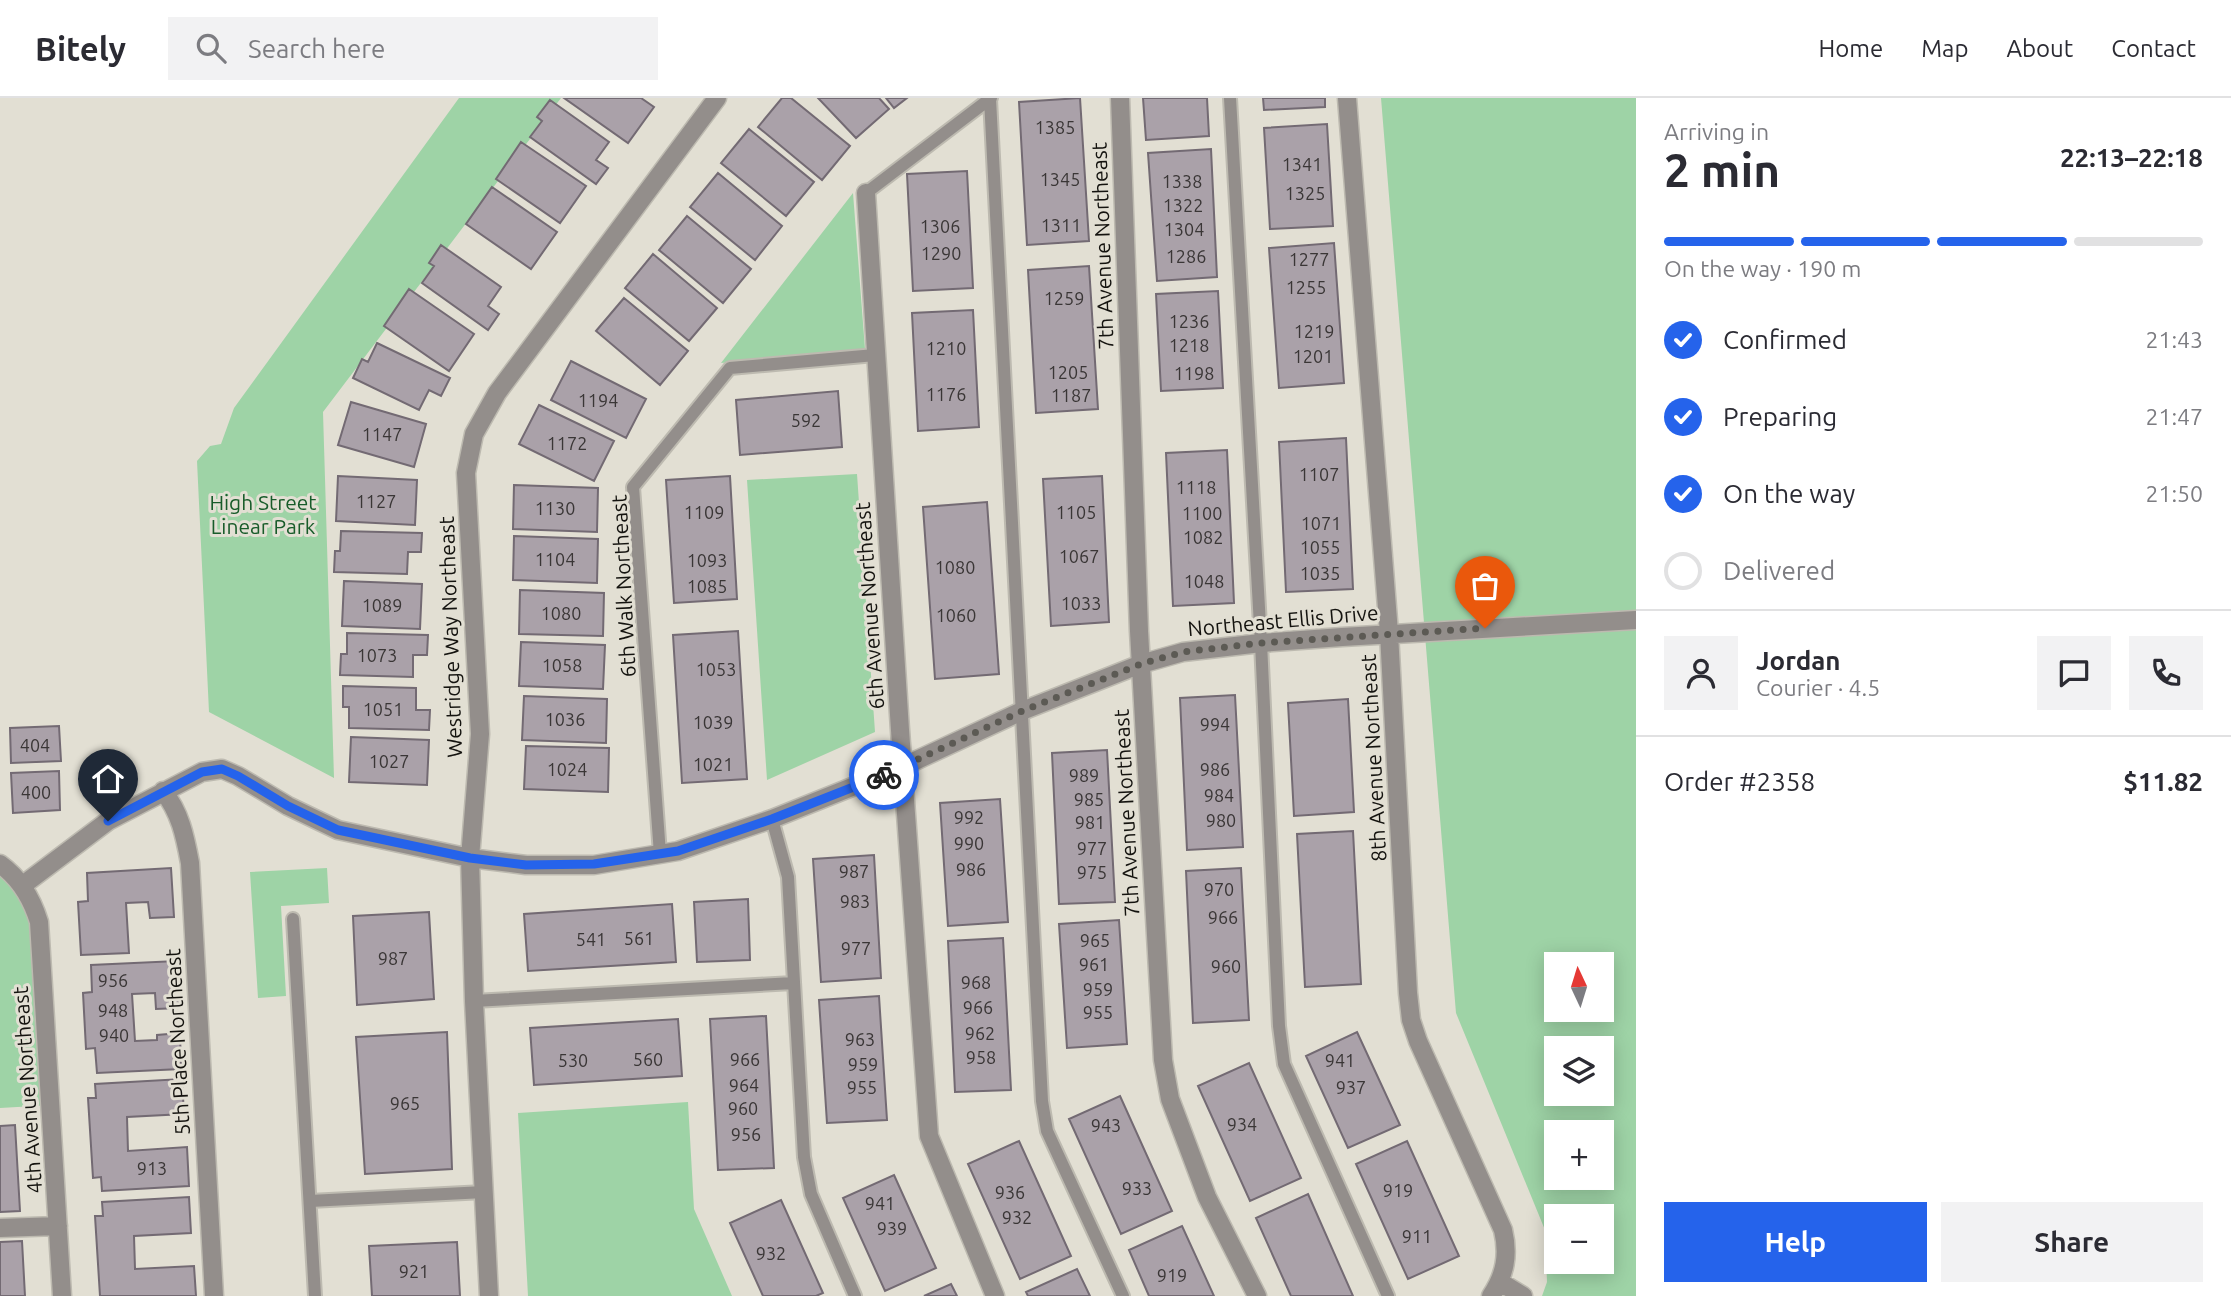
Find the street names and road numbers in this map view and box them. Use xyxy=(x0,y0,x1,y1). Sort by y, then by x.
street label: 7th Avenue Northeast xyxy=(1086,142,1118,350)
street label: 6th Walk Northeast xyxy=(606,494,640,678)
street label: 6th Avenue Northeast xyxy=(850,502,888,710)
street label: Westridge Way Northeast xyxy=(434,516,466,758)
street label: Northeast Ellis Drive xyxy=(1187,600,1379,640)
street label: 8th Avenue Northeast xyxy=(1356,654,1390,862)
street label: 7th Avenue Northeast xyxy=(1109,709,1143,917)
street label: 5th Place Northeast xyxy=(160,948,194,1136)
street label: 4th Avenue Northeast xyxy=(8,986,46,1194)

